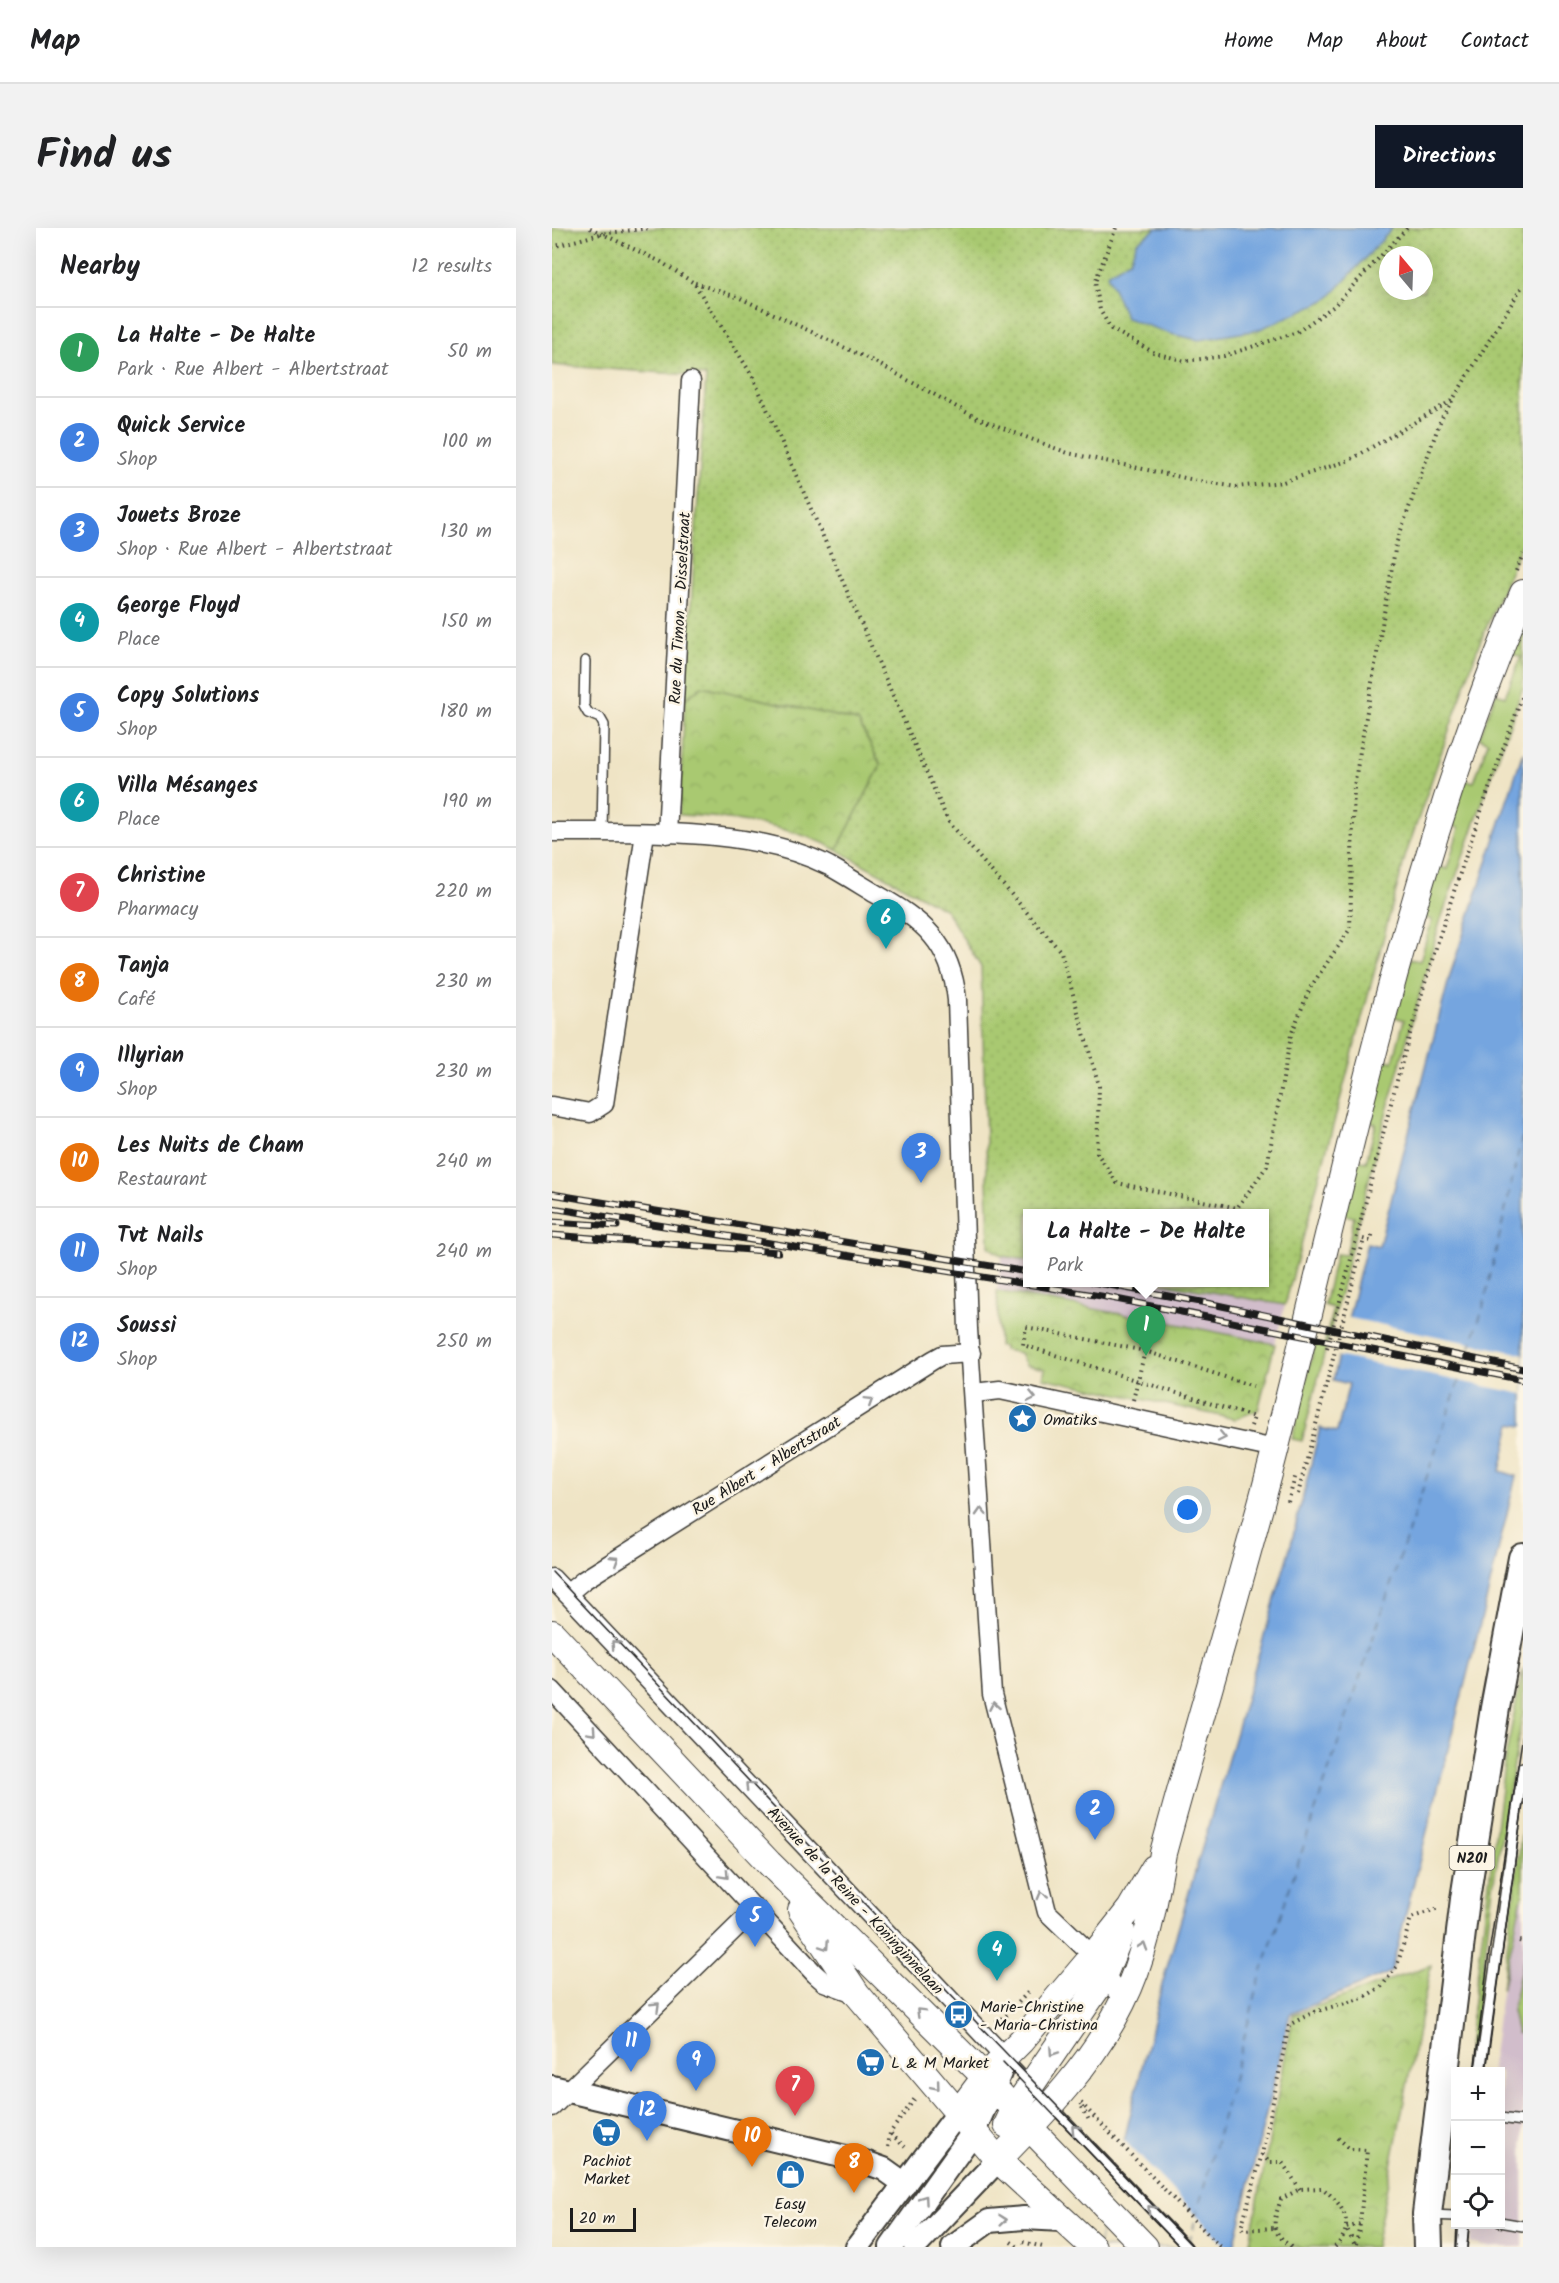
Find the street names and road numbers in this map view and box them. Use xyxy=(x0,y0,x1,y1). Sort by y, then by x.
street label: Rue du Timon - Disselstraat xyxy=(663,511,698,705)
street label: Rue Albert - Albertstraat xyxy=(687,1410,847,1522)
street label: Avenue de la Reine - Koninginnelaan xyxy=(761,1801,949,2001)
road number: N201 xyxy=(1450,1846,1494,1870)

